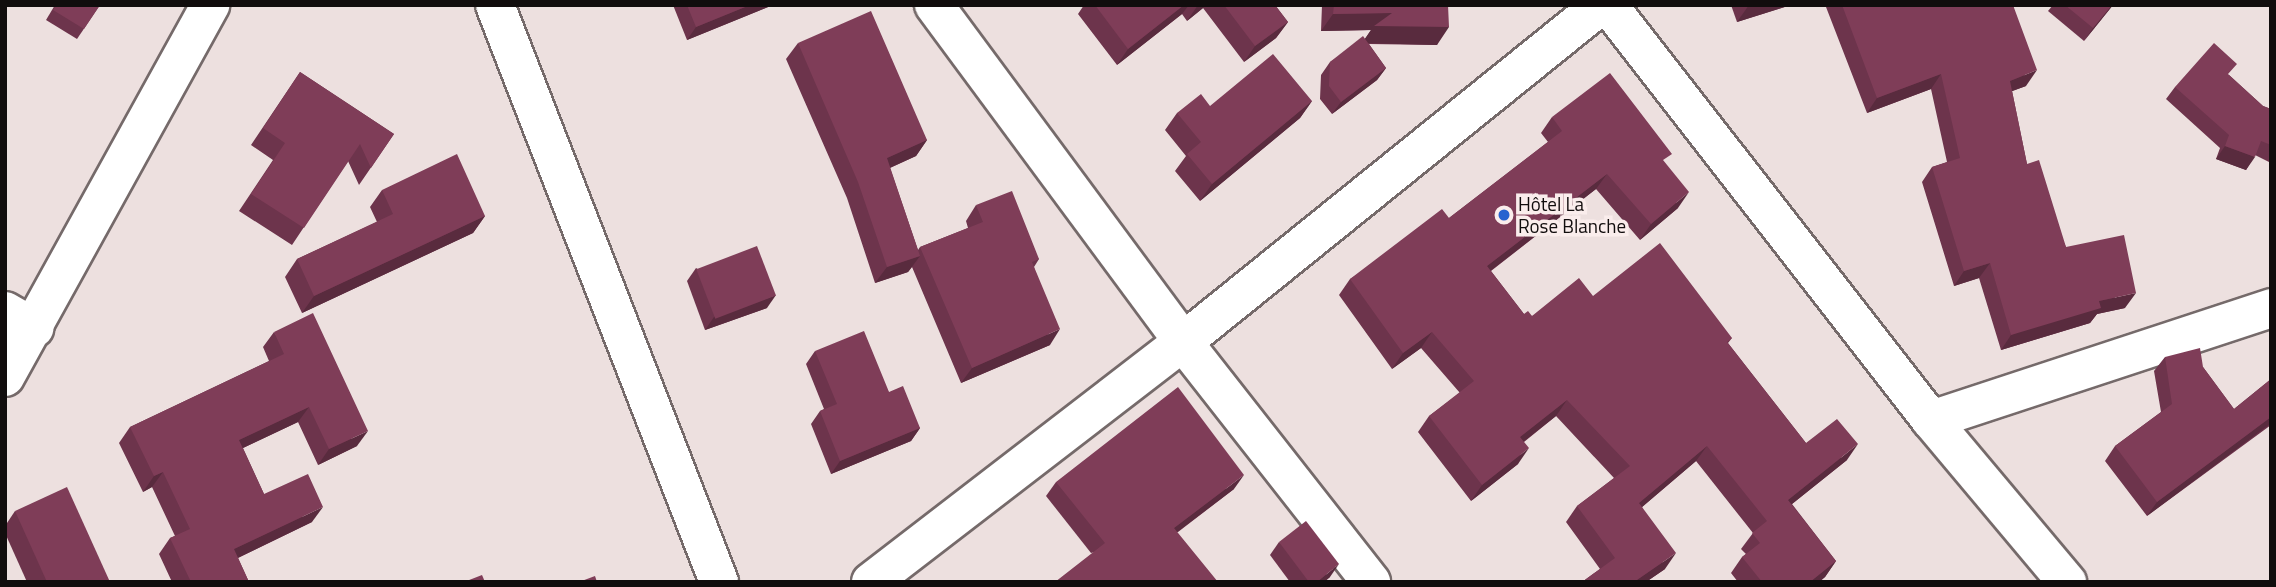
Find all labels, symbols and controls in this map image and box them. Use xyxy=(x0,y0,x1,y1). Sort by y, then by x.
place label: Hôtel La Rose Blanche xyxy=(1518,193,1626,237)
marker: Hôtel La Rose Blanche xyxy=(1496,207,1512,223)

